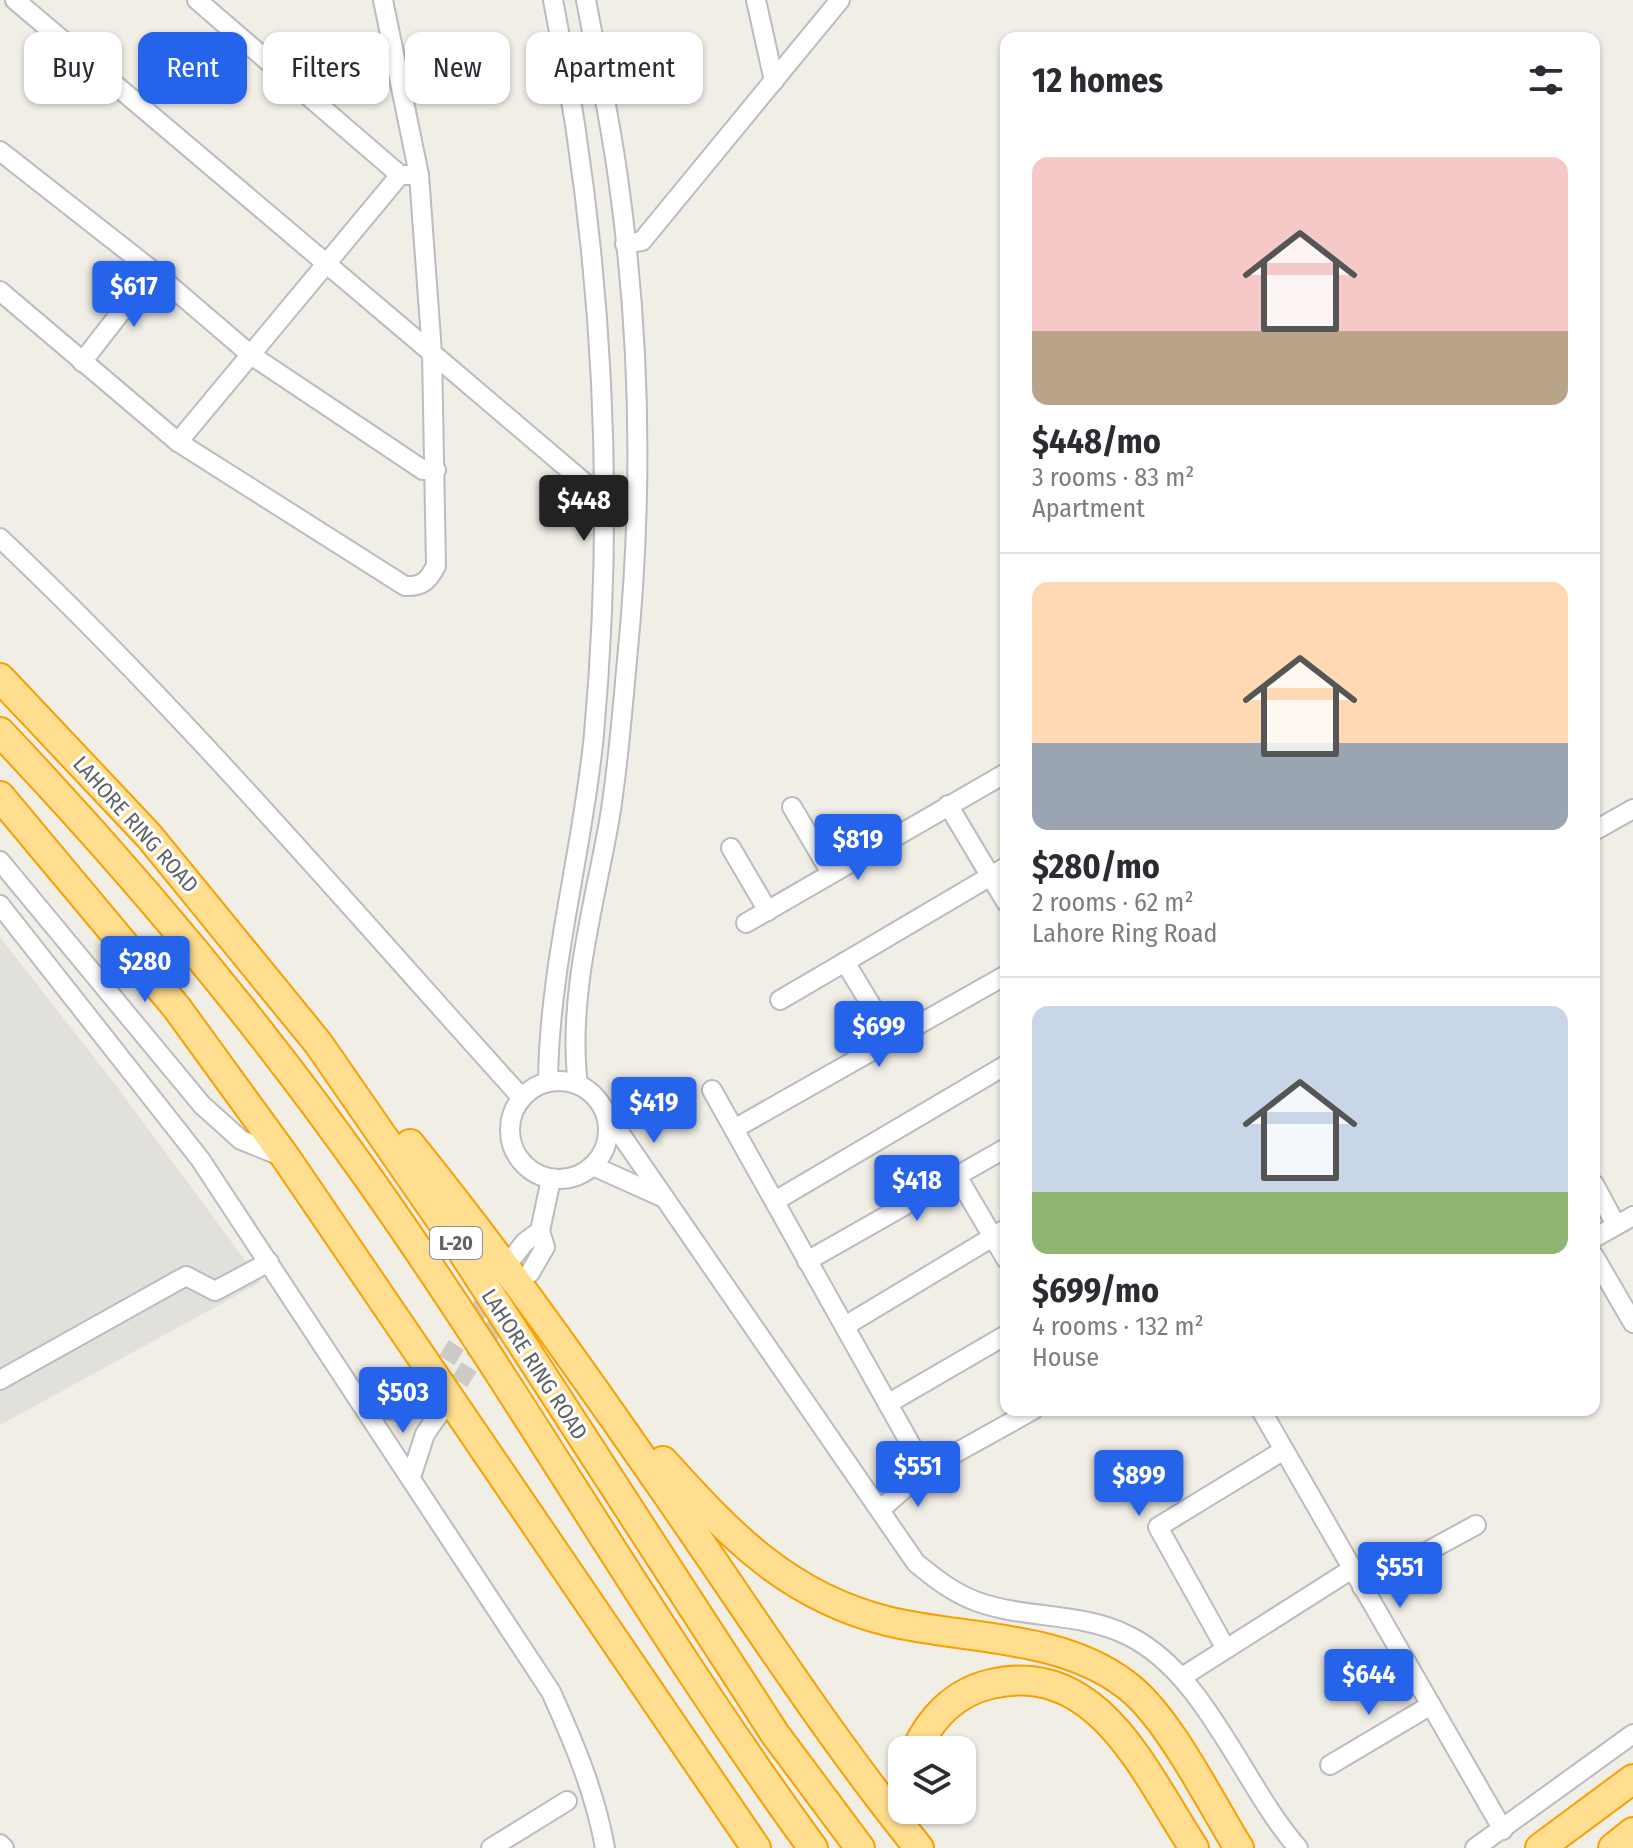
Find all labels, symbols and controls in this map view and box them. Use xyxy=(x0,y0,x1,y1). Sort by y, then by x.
chip: Buy xyxy=(24,32,122,104)
chip: Rent xyxy=(138,32,247,104)
chip: Filters xyxy=(263,32,389,104)
chip: New xyxy=(405,32,510,104)
chip: Apartment xyxy=(526,32,703,104)
icon: filters xyxy=(1524,58,1568,102)
text: 12 homes xyxy=(1032,60,1163,101)
icon: home xyxy=(1228,209,1372,353)
pin: $617 xyxy=(87,261,181,329)
text: $617 xyxy=(110,271,158,302)
text: $448/mo xyxy=(1032,421,1161,462)
text: 3 rooms · 83 m² xyxy=(1032,462,1194,493)
pin: $448 xyxy=(537,475,631,543)
text: $448 xyxy=(557,485,611,516)
text: Apartment xyxy=(1032,493,1145,524)
icon: home xyxy=(1228,634,1372,778)
street label: LAHORE RING ROAD xyxy=(67,750,204,898)
pin: $819 xyxy=(811,814,905,882)
text: $819 xyxy=(833,824,883,855)
text: $280/mo xyxy=(1032,846,1160,887)
text: 2 rooms · 62 m² xyxy=(1032,887,1194,918)
text: Lahore Ring Road xyxy=(1032,918,1217,949)
pin: $280 xyxy=(98,936,192,1004)
text: $280 xyxy=(119,946,171,977)
pin: $699 xyxy=(832,1001,926,1069)
text: $699 xyxy=(852,1011,906,1042)
icon: home xyxy=(1228,1058,1372,1202)
pin: $419 xyxy=(607,1077,701,1145)
text: $419 xyxy=(629,1087,679,1118)
pin: $418 xyxy=(870,1155,964,1223)
text: $418 xyxy=(892,1165,942,1196)
road number: L-20 xyxy=(430,1227,482,1259)
text: $699/mo xyxy=(1032,1270,1159,1311)
street label: LAHORE RING ROAD xyxy=(476,1284,593,1445)
text: 4 rooms · 132 m² xyxy=(1032,1311,1204,1342)
text: House xyxy=(1032,1342,1099,1373)
pin: $503 xyxy=(356,1367,450,1435)
text: $503 xyxy=(377,1377,429,1408)
pin: $551 xyxy=(871,1441,965,1509)
pin: $899 xyxy=(1092,1450,1186,1518)
text: $551 xyxy=(894,1451,942,1482)
text: $899 xyxy=(1112,1460,1166,1491)
pin: $551 xyxy=(1353,1542,1447,1610)
text: $551 xyxy=(1376,1552,1424,1583)
pin: $644 xyxy=(1322,1649,1416,1717)
text: $644 xyxy=(1342,1659,1396,1690)
map controls xyxy=(888,1736,976,1824)
button: layers xyxy=(888,1736,976,1824)

